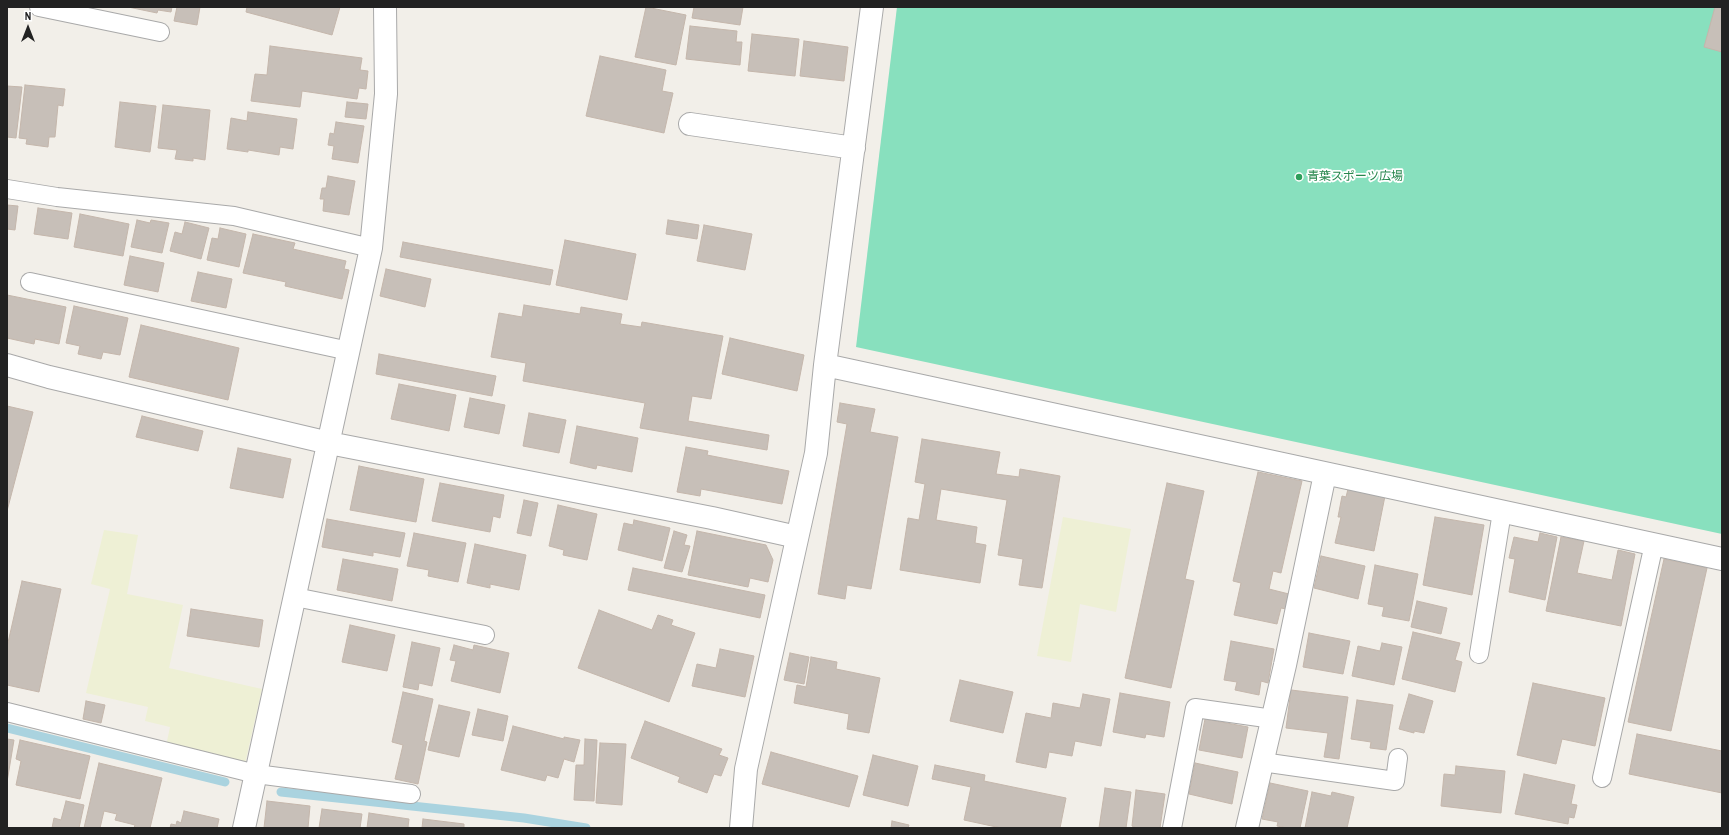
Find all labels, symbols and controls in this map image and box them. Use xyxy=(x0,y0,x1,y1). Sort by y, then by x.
north arrow xyxy=(8,8,48,48)
text: N xyxy=(25,9,31,23)
place label: 青葉スポーツ広場 xyxy=(1307,170,1403,184)
marker: 青葉スポーツ広場 xyxy=(1294,172,1304,182)

